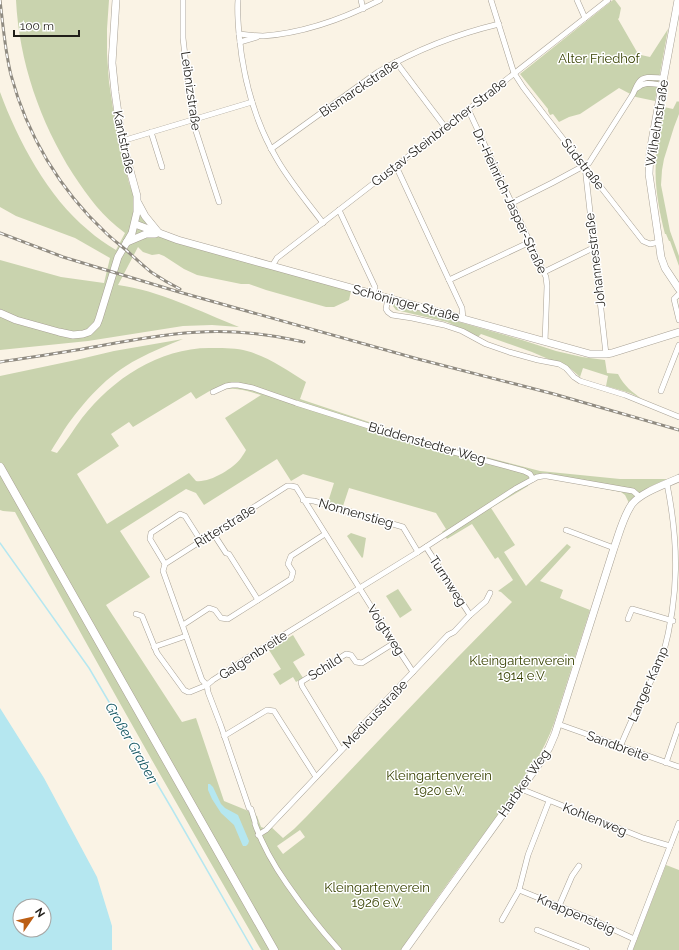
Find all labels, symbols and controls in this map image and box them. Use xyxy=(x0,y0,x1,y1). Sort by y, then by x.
scale bar xyxy=(14,12,79,38)
text: 100 m xyxy=(20,19,54,33)
street label: Leibnizstraße xyxy=(178,50,204,132)
park label: Alter Friedhof xyxy=(558,51,640,66)
street label: Bismarckstraße xyxy=(317,56,402,120)
street label: Gustav-Steinbrecher-Straße xyxy=(368,74,510,189)
street label: Wilhelmstraße xyxy=(643,78,671,167)
street label: Kantstraße xyxy=(110,109,138,175)
street label: Dr.-Heinrich-Jasper-Straße xyxy=(470,126,550,276)
street label: Südstraße xyxy=(558,135,608,193)
street label: Johannesstraße xyxy=(582,212,608,308)
street label: Schöninger Straße xyxy=(351,282,461,325)
street label: Büddenstedter Weg xyxy=(367,419,487,467)
street label: Nonnenstieg xyxy=(317,495,395,531)
street label: Ritterstraße xyxy=(192,501,259,551)
street label: Turmweg xyxy=(426,553,470,609)
street label: Voigtweg xyxy=(364,602,408,658)
street label: Galgenbreite xyxy=(216,627,290,683)
street label: Langer Kamp xyxy=(625,644,671,724)
street label: Schild xyxy=(305,651,345,683)
park label: Kleingartenverein 1914 e.V. xyxy=(469,653,575,683)
street label: Medicusstraße xyxy=(339,676,411,751)
water label: Großer Graben xyxy=(102,699,162,787)
street label: Sandbreite xyxy=(585,728,652,764)
street label: Harbker Weg xyxy=(495,746,553,820)
park label: Kleingartenverein 1920 e.V. xyxy=(386,768,492,798)
street label: Kohlenweg xyxy=(561,799,629,839)
park label: Kleingartenverein 1926 e.V. xyxy=(324,880,430,910)
street label: Knappensteig xyxy=(535,891,617,937)
north arrow xyxy=(12,898,52,938)
text: N xyxy=(32,906,48,920)

